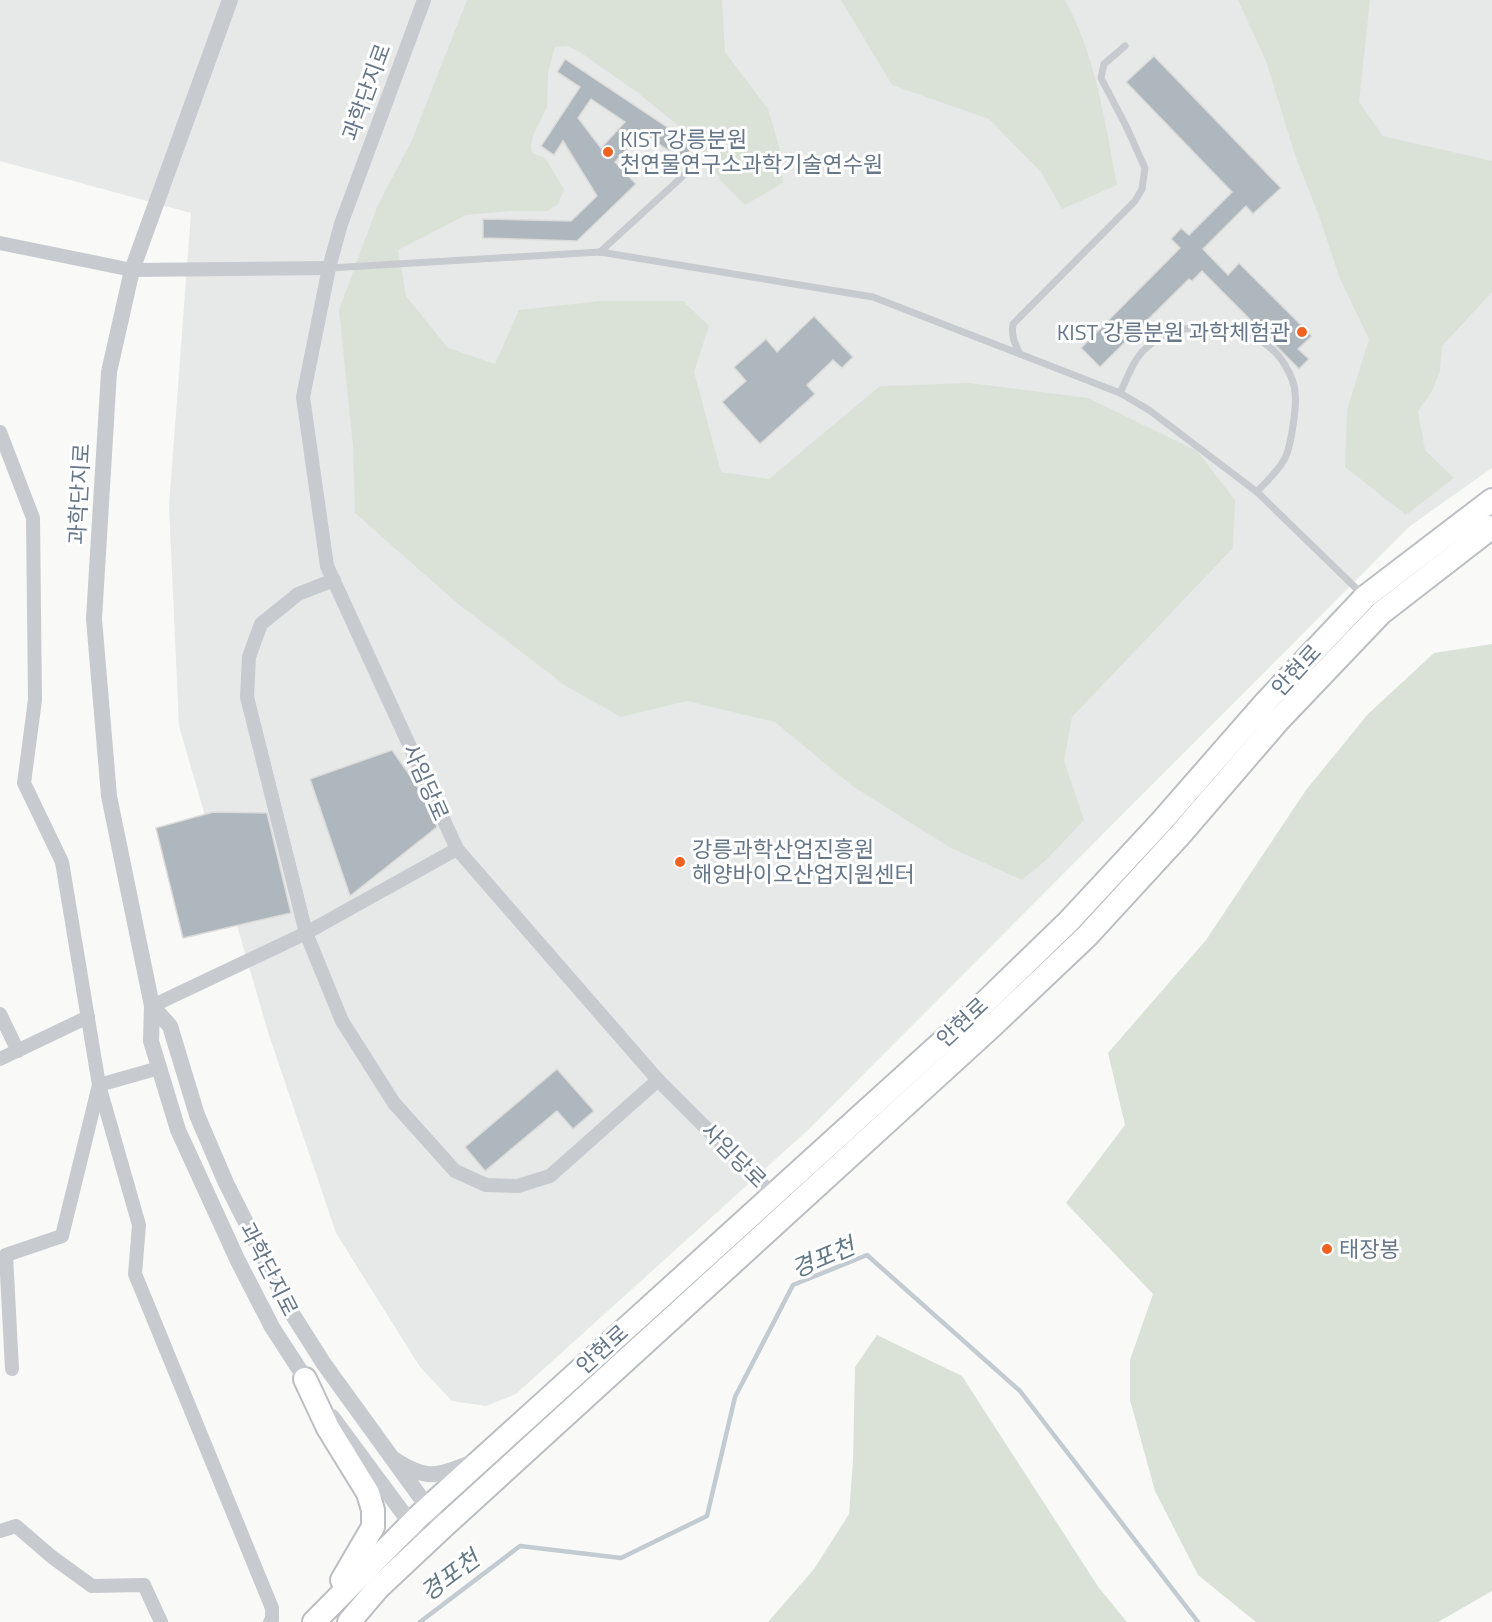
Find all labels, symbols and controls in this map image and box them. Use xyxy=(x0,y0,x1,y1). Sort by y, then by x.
street label: 과학단지로 xyxy=(333,39,399,145)
place label: KIST 강릉분원 천연물연구소과학기술연수원 xyxy=(620,122,883,181)
marker: KIST 강릉분원 천연물연구소과학기술연수원 xyxy=(601,145,615,159)
place label: KIST 강릉분원 과학체험관 xyxy=(1057,315,1290,349)
marker: KIST 강릉분원 과학체험관 xyxy=(1295,325,1309,339)
street label: 과학단지로 xyxy=(59,443,99,545)
street label: 안현로 xyxy=(1263,636,1329,704)
street label: 사임당로 xyxy=(394,738,458,826)
place label: 강릉과학산업진흥원 해양바이오산업지원센터 xyxy=(692,832,915,891)
marker: 강릉과학산업진흥원 해양바이오산업지원센터 xyxy=(673,855,687,869)
street label: 안현로 xyxy=(928,989,996,1055)
street label: 사임당로 xyxy=(693,1114,775,1196)
street label: 과학단지로 xyxy=(231,1216,307,1322)
water label: 경포천 xyxy=(785,1226,863,1287)
place label: 태장봉 xyxy=(1339,1232,1400,1266)
marker: 태장봉 xyxy=(1320,1242,1334,1256)
street label: 안현로 xyxy=(568,1316,636,1382)
water label: 경포천 xyxy=(412,1539,489,1610)

